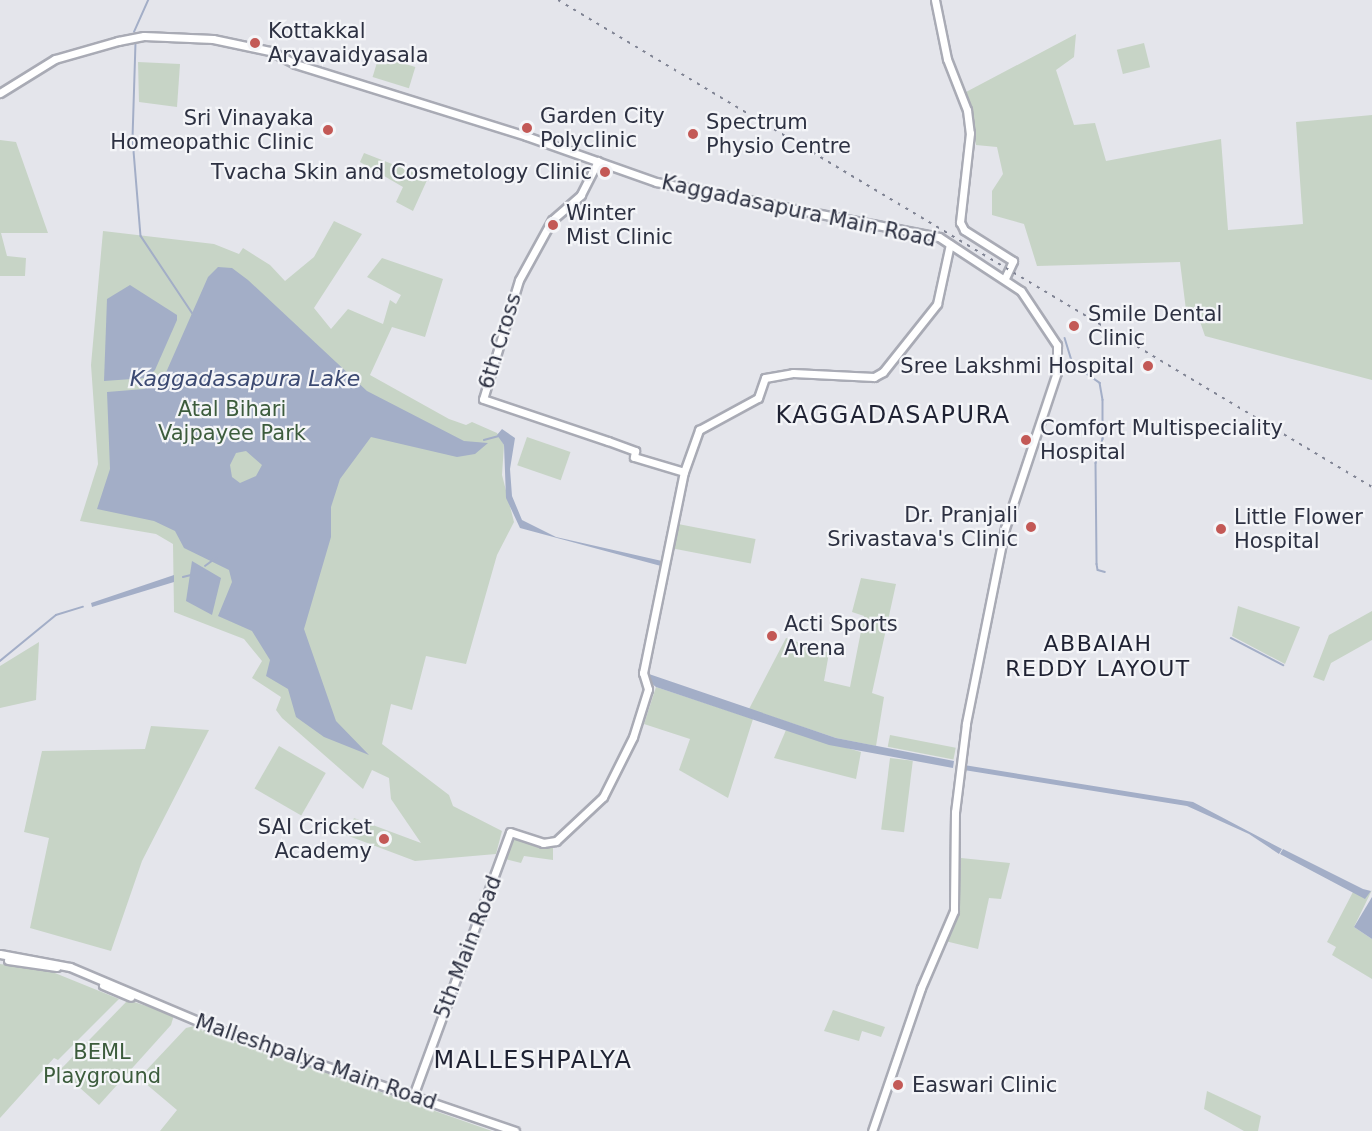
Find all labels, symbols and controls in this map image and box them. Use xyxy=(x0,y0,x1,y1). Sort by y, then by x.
place label: Kottakkal Aryavaidyasala xyxy=(268,18,429,68)
marker: Kottakkal Aryavaidyasala xyxy=(246,34,264,52)
place label: Garden City Polyclinic xyxy=(540,103,665,153)
place label: Sri Vinayaka Homeopathic Clinic xyxy=(110,105,314,155)
place label: Spectrum Physio Centre xyxy=(706,109,851,159)
marker: Garden City Polyclinic xyxy=(518,119,536,137)
marker: Sri Vinayaka Homeopathic Clinic xyxy=(319,121,337,139)
marker: Spectrum Physio Centre xyxy=(684,125,702,143)
place label: Tvacha Skin and Cosmetology Clinic xyxy=(211,159,592,185)
marker: Tvacha Skin and Cosmetology Clinic xyxy=(596,163,614,181)
street label: Kaggadasapura Main Road xyxy=(659,170,939,252)
place label: Winter Mist Clinic xyxy=(566,200,673,250)
marker: Winter Mist Clinic xyxy=(544,216,562,234)
street label: 6th Cross xyxy=(473,290,527,392)
place label: Smile Dental Clinic xyxy=(1088,301,1222,351)
marker: Smile Dental Clinic xyxy=(1065,317,1083,335)
place label: Sree Lakshmi Hospital xyxy=(900,353,1134,379)
marker: Sree Lakshmi Hospital xyxy=(1139,357,1157,375)
water label: Kaggadasapura Lake xyxy=(130,366,360,392)
park label: Atal Bihari Vajpayee Park xyxy=(158,396,306,446)
district label: KAGGADASAPURA xyxy=(775,402,1011,430)
place label: Comfort Multispeciality Hospital xyxy=(1040,415,1283,465)
marker: Comfort Multispeciality Hospital xyxy=(1017,431,1035,449)
place label: Dr. Pranjali Srivastava's Clinic xyxy=(827,502,1018,552)
place label: Little Flower Hospital xyxy=(1234,504,1363,554)
marker: Dr. Pranjali Srivastava's Clinic xyxy=(1022,518,1040,536)
marker: Little Flower Hospital xyxy=(1212,520,1230,538)
place label: Acti Sports Arena xyxy=(784,611,898,661)
marker: Acti Sports Arena xyxy=(765,629,779,643)
district label: ABBAIAH REDDY LAYOUT xyxy=(1005,630,1191,682)
place label: SAI Cricket Academy xyxy=(258,814,372,864)
marker: SAI Cricket Academy xyxy=(377,832,391,846)
street label: 5th Main Road xyxy=(429,872,507,1022)
street label: Malleshpalya Main Road xyxy=(192,1009,440,1115)
park label: BEML Playground xyxy=(43,1039,161,1089)
district label: MALLESHPALYA xyxy=(433,1047,633,1075)
place label: Easwari Clinic xyxy=(912,1072,1057,1098)
marker: Easwari Clinic xyxy=(889,1076,907,1094)

